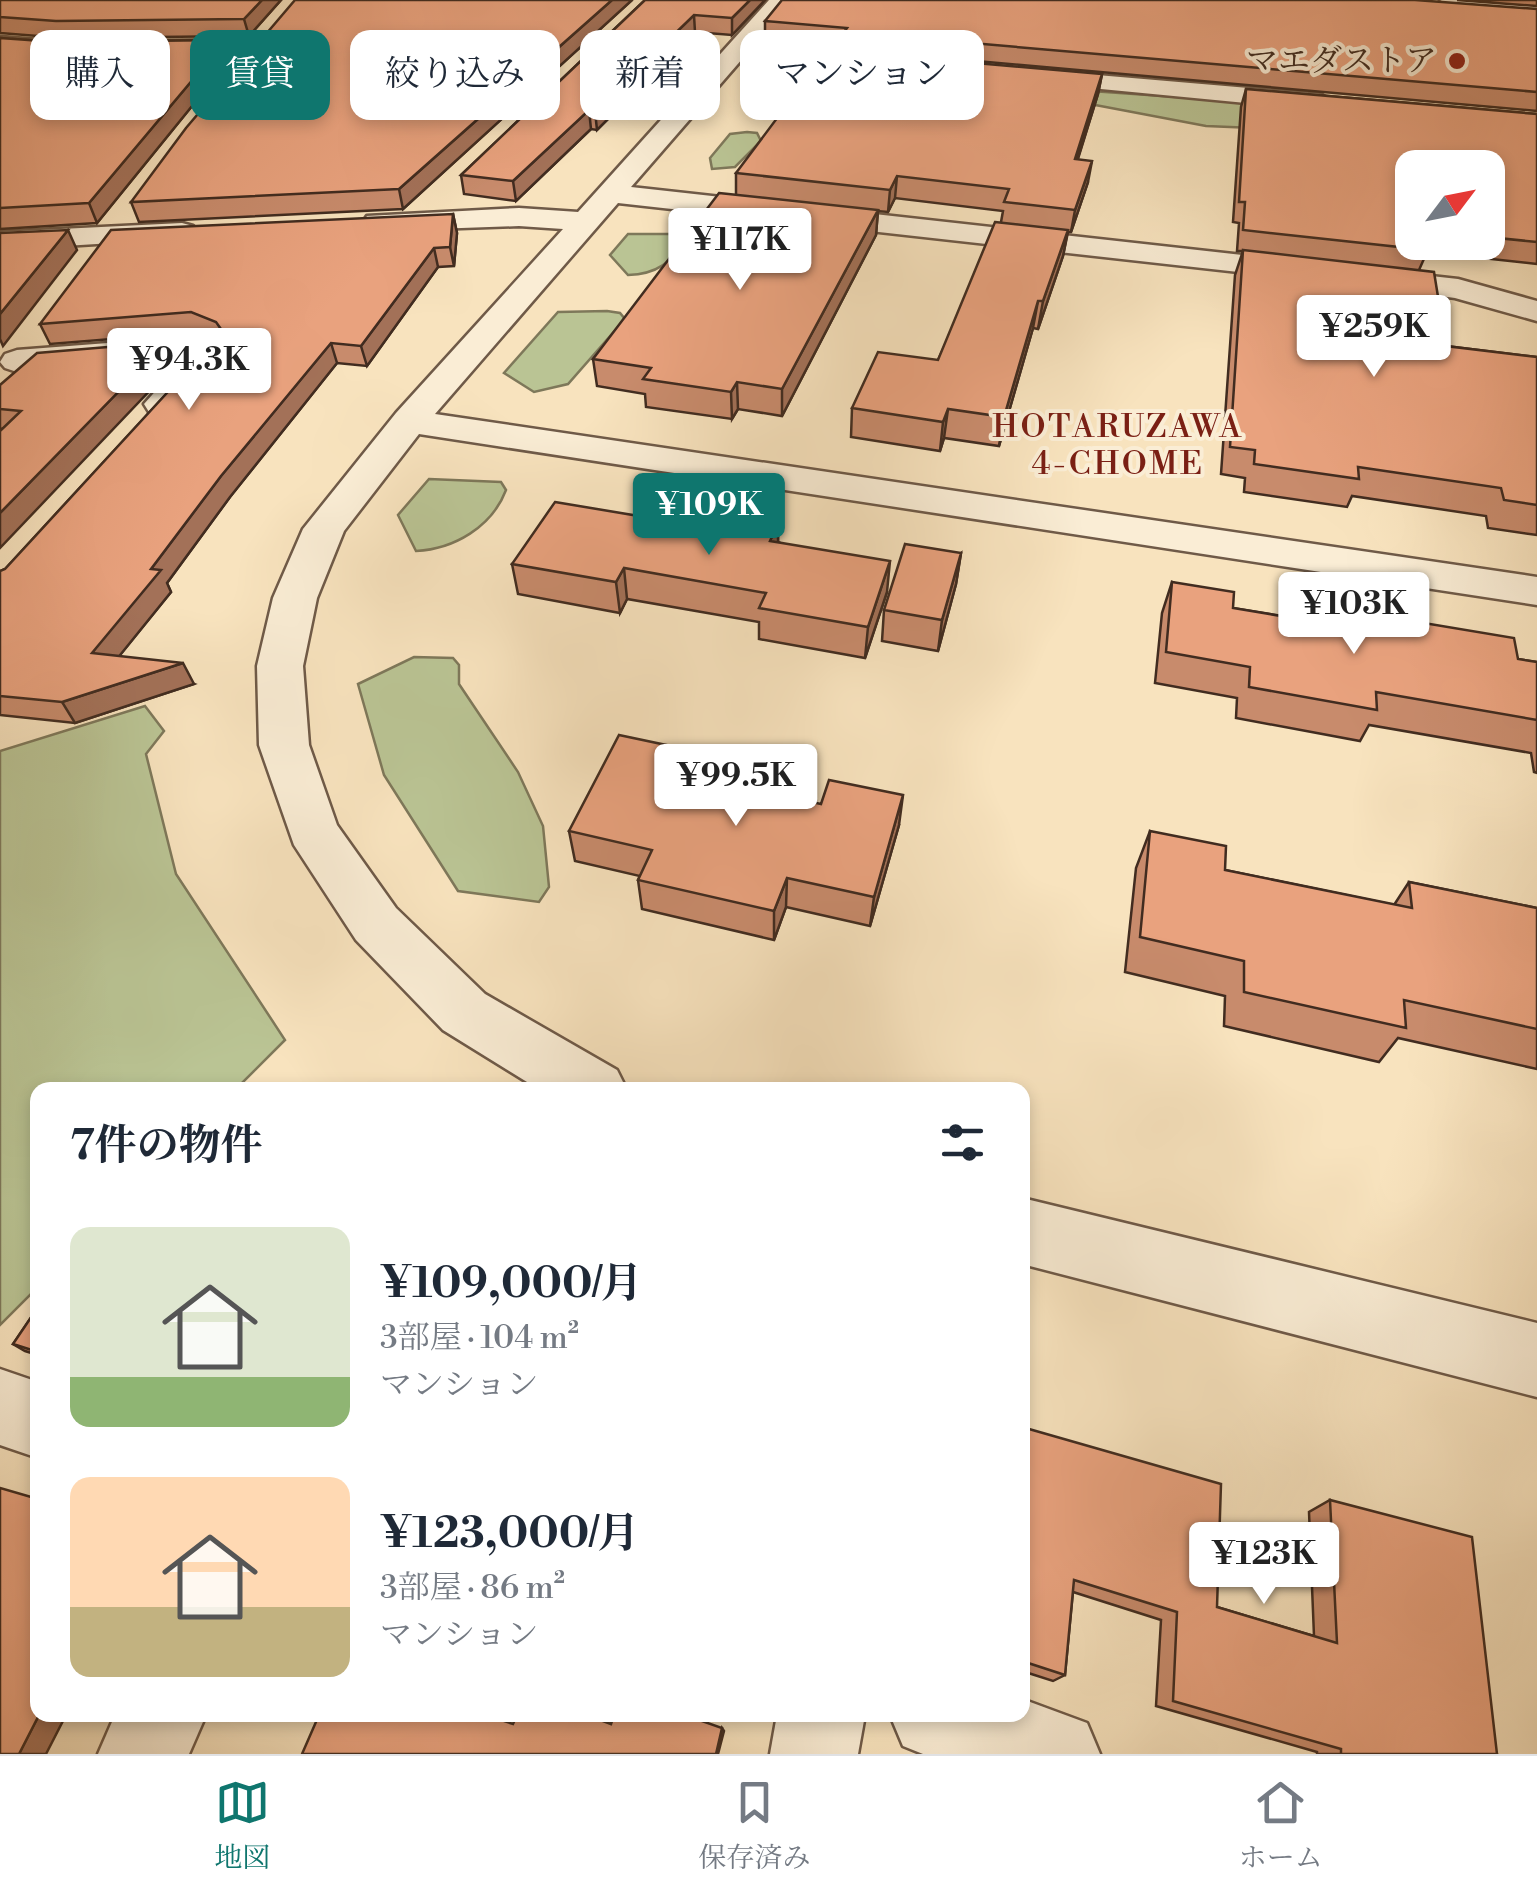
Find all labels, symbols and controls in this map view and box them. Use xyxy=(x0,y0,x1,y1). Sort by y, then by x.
chip: 購入 xyxy=(30,30,170,120)
chip: 賃貸 xyxy=(190,30,330,120)
chip: 絞り込み xyxy=(350,30,560,120)
chip: 新着 xyxy=(580,30,720,120)
chip: マンション xyxy=(740,30,984,120)
place label: マエダストア xyxy=(1246,41,1437,81)
marker: マエダストア xyxy=(1446,50,1468,72)
north arrow xyxy=(1395,150,1505,260)
map controls xyxy=(1395,150,1505,260)
pin: ¥117K xyxy=(670,208,810,293)
text: ¥117K xyxy=(690,220,790,260)
pin: ¥259K xyxy=(1304,295,1444,380)
text: ¥259K xyxy=(1319,307,1429,347)
pin: ¥94.3K xyxy=(108,328,270,413)
text: ¥94.3K xyxy=(129,340,249,380)
district label: HOTARUZAWA 4-CHOME xyxy=(992,407,1244,484)
pin: ¥109K xyxy=(639,473,779,558)
text: ¥109K xyxy=(655,485,763,525)
pin: ¥103K xyxy=(1284,572,1424,657)
text: ¥103K xyxy=(1300,584,1408,624)
pin: ¥99.5K xyxy=(655,744,817,829)
text: ¥99.5K xyxy=(676,756,796,796)
icon: filters xyxy=(935,1115,990,1170)
text: 7件の物件 xyxy=(70,1120,263,1173)
text: ¥109,000/月 xyxy=(380,1258,643,1311)
icon: home xyxy=(150,1267,270,1387)
text: 3部屋 · 104 m² xyxy=(380,1318,579,1358)
text: マンション xyxy=(380,1365,539,1405)
text: ¥123,000/月 xyxy=(380,1508,639,1561)
icon: home xyxy=(150,1517,270,1637)
pin: ¥123K xyxy=(1194,1522,1334,1607)
text: ¥123K xyxy=(1211,1534,1317,1574)
text: 3部屋 · 86 m² xyxy=(380,1568,565,1608)
text: マンション xyxy=(380,1615,539,1655)
tab: 地図 xyxy=(214,1775,270,1876)
tab: 保存済み xyxy=(698,1775,811,1876)
tab: ホーム xyxy=(1239,1775,1323,1876)

